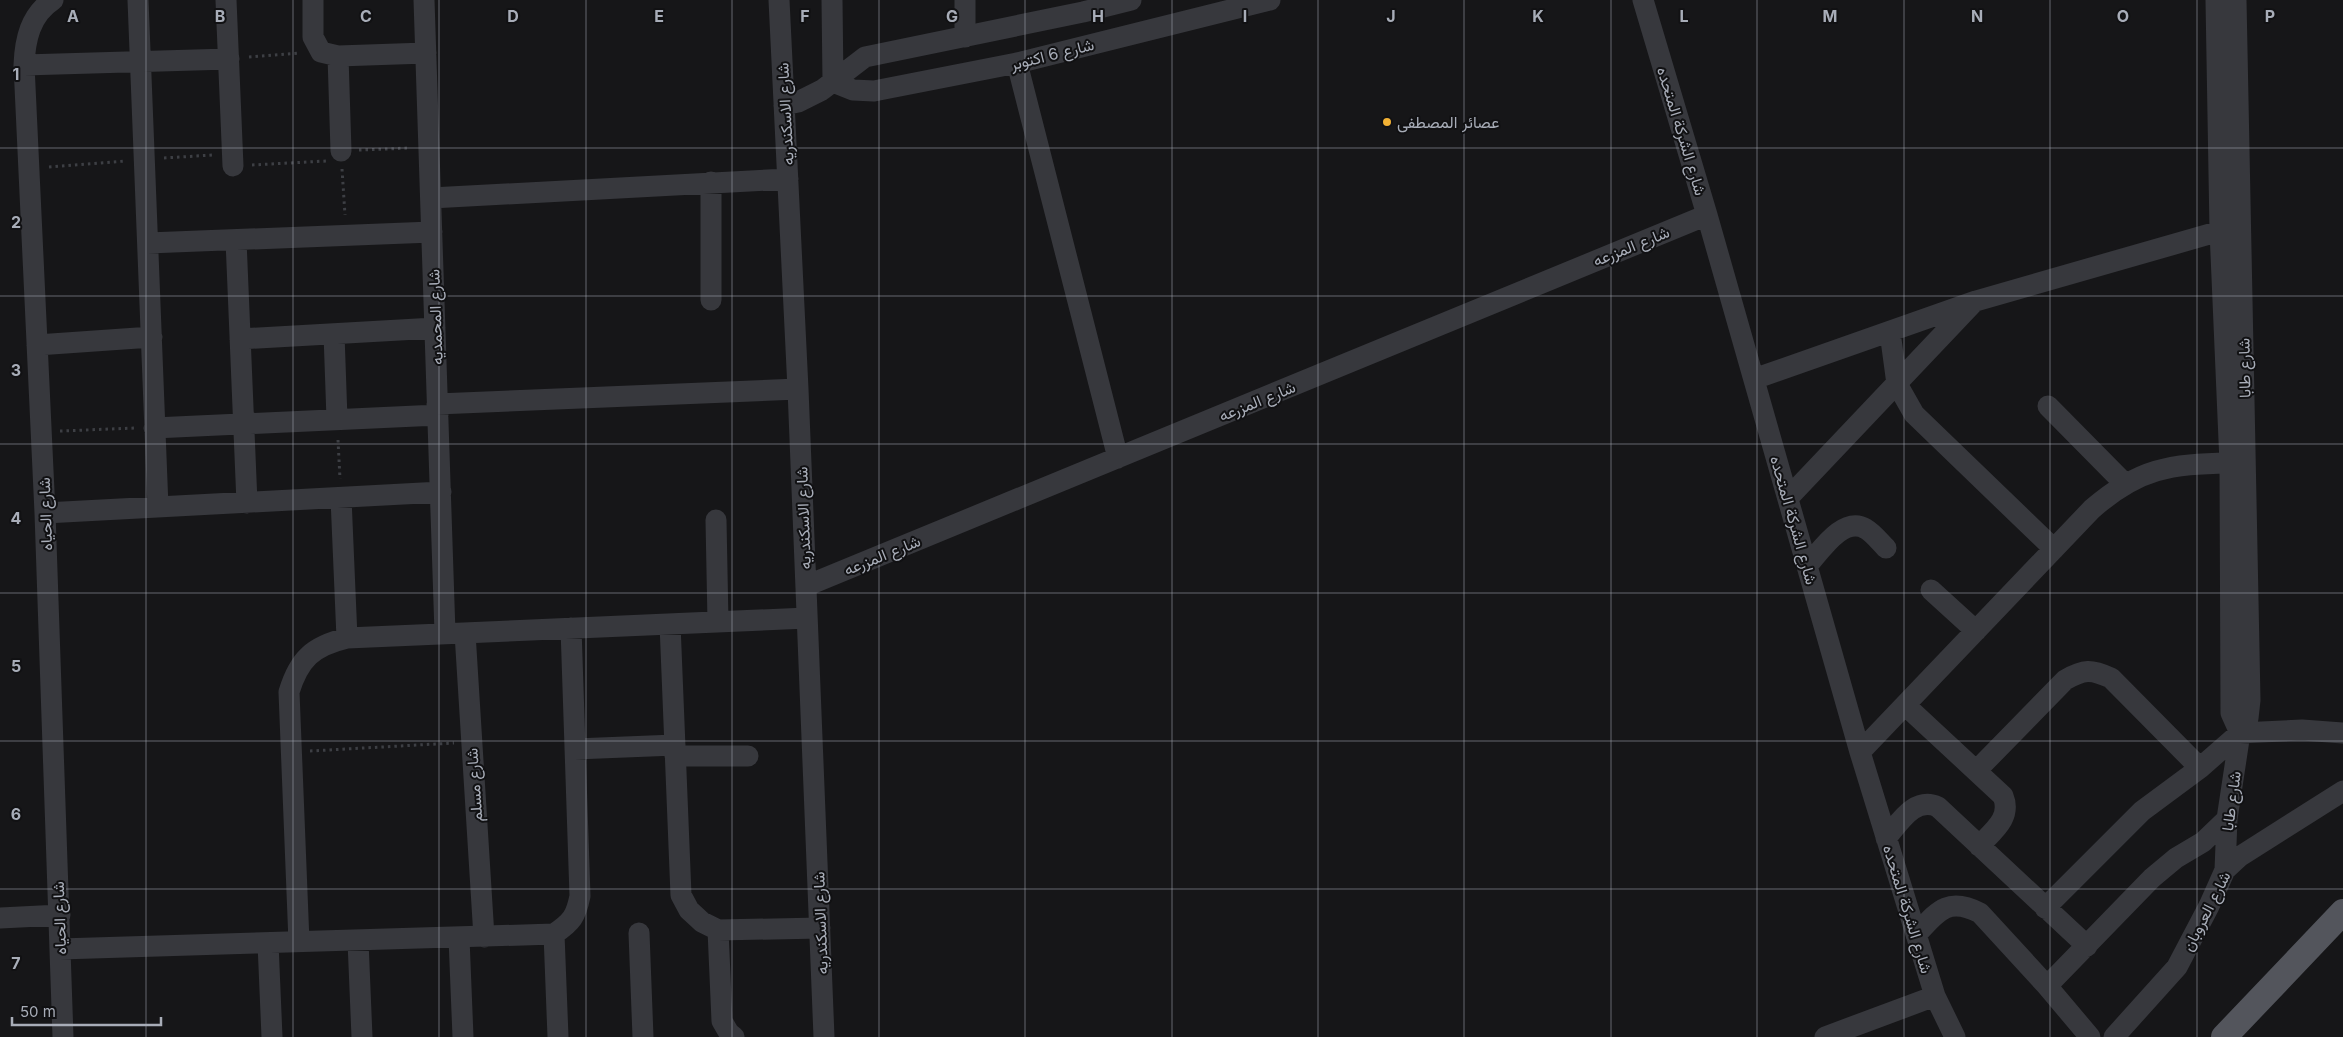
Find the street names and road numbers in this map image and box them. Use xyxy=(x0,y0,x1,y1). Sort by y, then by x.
street label: شارع 6 اكتوبر xyxy=(1007,34,1096,76)
street label: شارع الاسكندريه xyxy=(772,62,800,166)
street label: شارع الشركة المتحده xyxy=(1651,64,1711,198)
street label: شارع المزرعه xyxy=(1590,222,1673,272)
street label: شارع المحمديه xyxy=(423,269,449,365)
street label: شارع طابا xyxy=(2233,338,2257,398)
street label: شارع المزرعه xyxy=(1216,377,1299,427)
street label: شارع الشركة المتحده xyxy=(1764,453,1822,587)
street label: شارع الاسكندريه xyxy=(791,466,817,570)
street label: شارع الحياه xyxy=(34,477,58,551)
street label: شارع المزرعه xyxy=(841,531,924,581)
street label: شارع مسلم xyxy=(461,747,489,823)
street label: شارع طابا xyxy=(2217,770,2247,832)
street label: شارع الشركة المتحده xyxy=(1877,842,1937,976)
street label: شارع العروبان xyxy=(2177,868,2236,955)
street label: شارع الاسكندريه xyxy=(808,871,834,975)
street label: شارع الحياه xyxy=(48,881,72,955)

